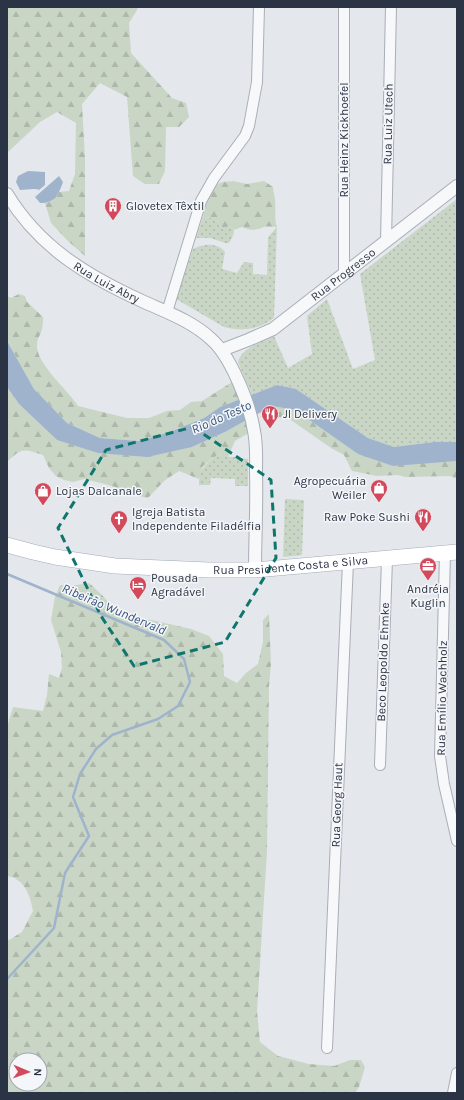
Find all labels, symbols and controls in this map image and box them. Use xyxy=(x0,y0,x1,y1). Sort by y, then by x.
street label: Rua Heinz Kickhoefel xyxy=(337,82,351,198)
street label: Rua Luiz Utech xyxy=(380,83,396,165)
building icon: Glovetex Têxtil xyxy=(103,196,123,221)
place label: Glovetex Têxtil xyxy=(126,199,204,213)
street label: Rua Progresso xyxy=(308,245,378,304)
street label: Rua Luiz Abry xyxy=(71,259,142,306)
water label: Rio do Testo xyxy=(189,397,254,437)
restaurant icon: JI Delivery xyxy=(260,404,280,429)
place label: JI Delivery xyxy=(283,407,338,421)
place label: Agropecuária Weiler xyxy=(294,474,367,502)
shop icon: Agropecuária Weiler xyxy=(369,478,389,503)
shop icon: Lojas Dalcanale xyxy=(33,481,53,506)
place label: Lojas Dalcanale xyxy=(56,484,142,498)
place label: Igreja Batista Independente Filadélfia xyxy=(132,505,261,533)
restaurant icon: Raw Poke Sushi xyxy=(413,507,433,532)
church icon: Igreja Batista Independente Filadélfia xyxy=(109,509,129,534)
place label: Raw Poke Sushi xyxy=(324,510,410,524)
street label: Rua Presidente Costa e Silva xyxy=(213,553,369,577)
office icon: Andréia Kuglin xyxy=(418,556,438,581)
place label: Pousada Agradável xyxy=(151,571,205,599)
hotel icon: Pousada Agradável xyxy=(128,575,148,600)
water label: Ribeirão Wundervald xyxy=(60,580,168,638)
place label: Andréia Kuglin xyxy=(407,582,449,610)
street label: Beco Leopoldo Ehmke xyxy=(374,602,392,722)
street label: Rua Emílio Wachholz xyxy=(434,640,450,756)
street label: Rua Georg Haut xyxy=(329,762,345,848)
north arrow xyxy=(8,1052,48,1092)
text: N xyxy=(31,1068,44,1077)

